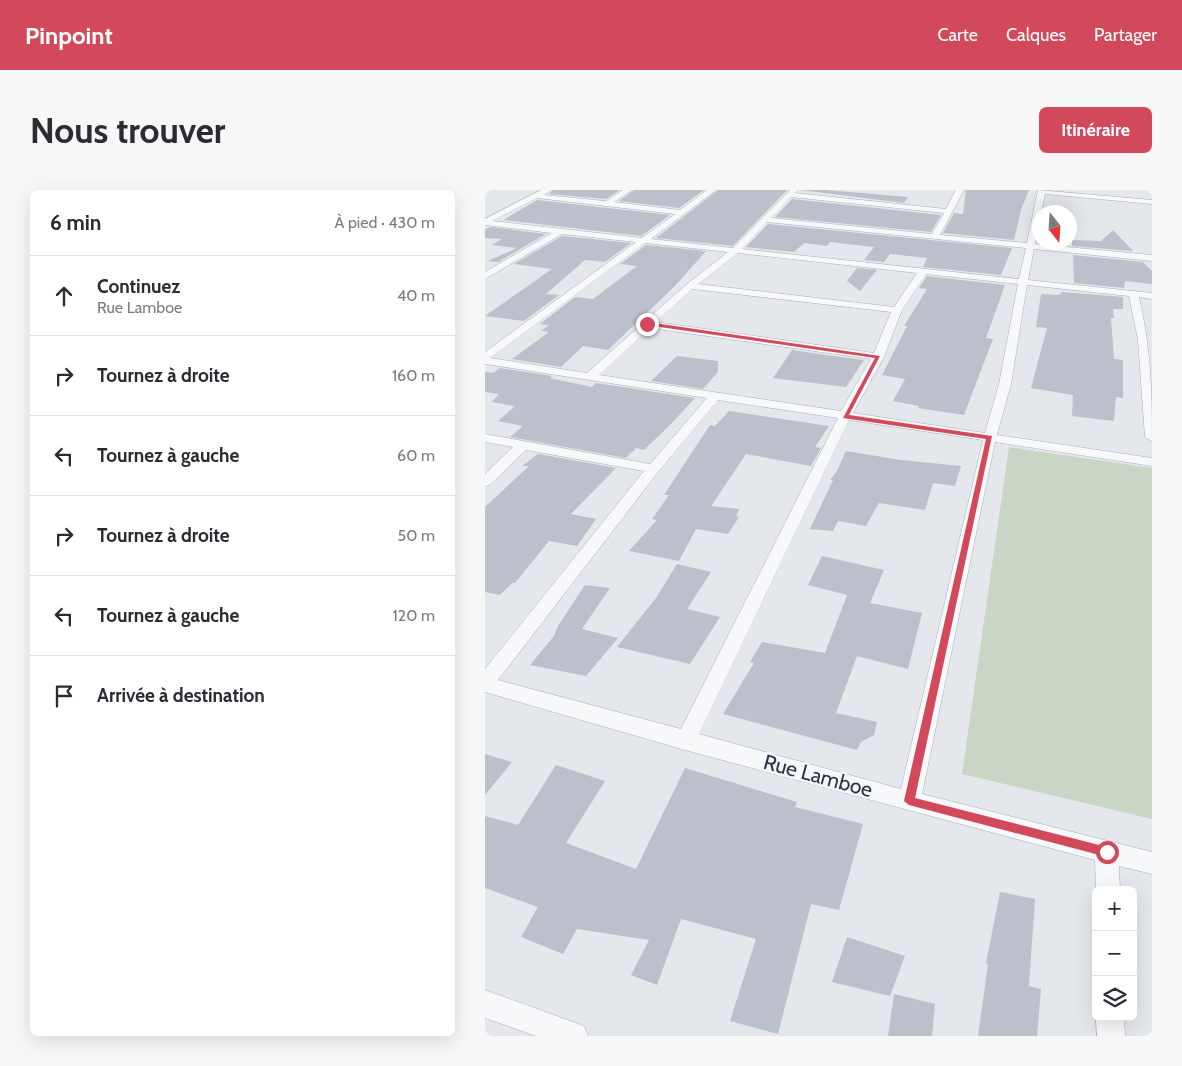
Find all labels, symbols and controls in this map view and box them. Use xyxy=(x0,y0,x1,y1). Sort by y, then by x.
text: Pinpoint xyxy=(25,21,113,50)
text: Carte xyxy=(937,24,978,46)
text: Calques xyxy=(1006,24,1066,46)
text: Partager xyxy=(1094,24,1157,46)
button: Itinéraire xyxy=(1039,107,1152,153)
text: Nous trouver xyxy=(30,109,225,152)
north arrow xyxy=(1032,205,1077,250)
text: 6 min xyxy=(50,210,101,235)
text: À pied · 430 m xyxy=(334,213,435,232)
text: Continuez xyxy=(97,275,180,298)
icon: ahead xyxy=(50,282,78,310)
text: 40 m xyxy=(397,286,435,305)
text: Rue Lamboe xyxy=(97,298,182,317)
route end xyxy=(636,313,659,336)
icon: right xyxy=(50,362,78,390)
text: Tournez à droite xyxy=(97,364,230,387)
text: 160 m xyxy=(392,366,435,385)
icon: left xyxy=(50,442,78,470)
text: Tournez à gauche xyxy=(97,444,239,467)
text: 60 m xyxy=(397,446,435,465)
icon: right xyxy=(50,522,78,550)
text: Tournez à droite xyxy=(97,524,230,547)
text: 50 m xyxy=(398,526,435,545)
icon: left xyxy=(50,602,78,630)
text: Tournez à gauche xyxy=(97,604,239,627)
text: 120 m xyxy=(393,606,435,625)
icon: arrive xyxy=(50,682,78,710)
text: Arrivée à destination xyxy=(97,684,265,707)
street label: Rue Lamboe xyxy=(761,749,876,802)
route start xyxy=(1096,841,1119,864)
map controls xyxy=(1092,886,1137,1021)
button: + xyxy=(1092,886,1137,931)
button: − xyxy=(1092,931,1137,976)
button: layers xyxy=(1092,976,1137,1021)

